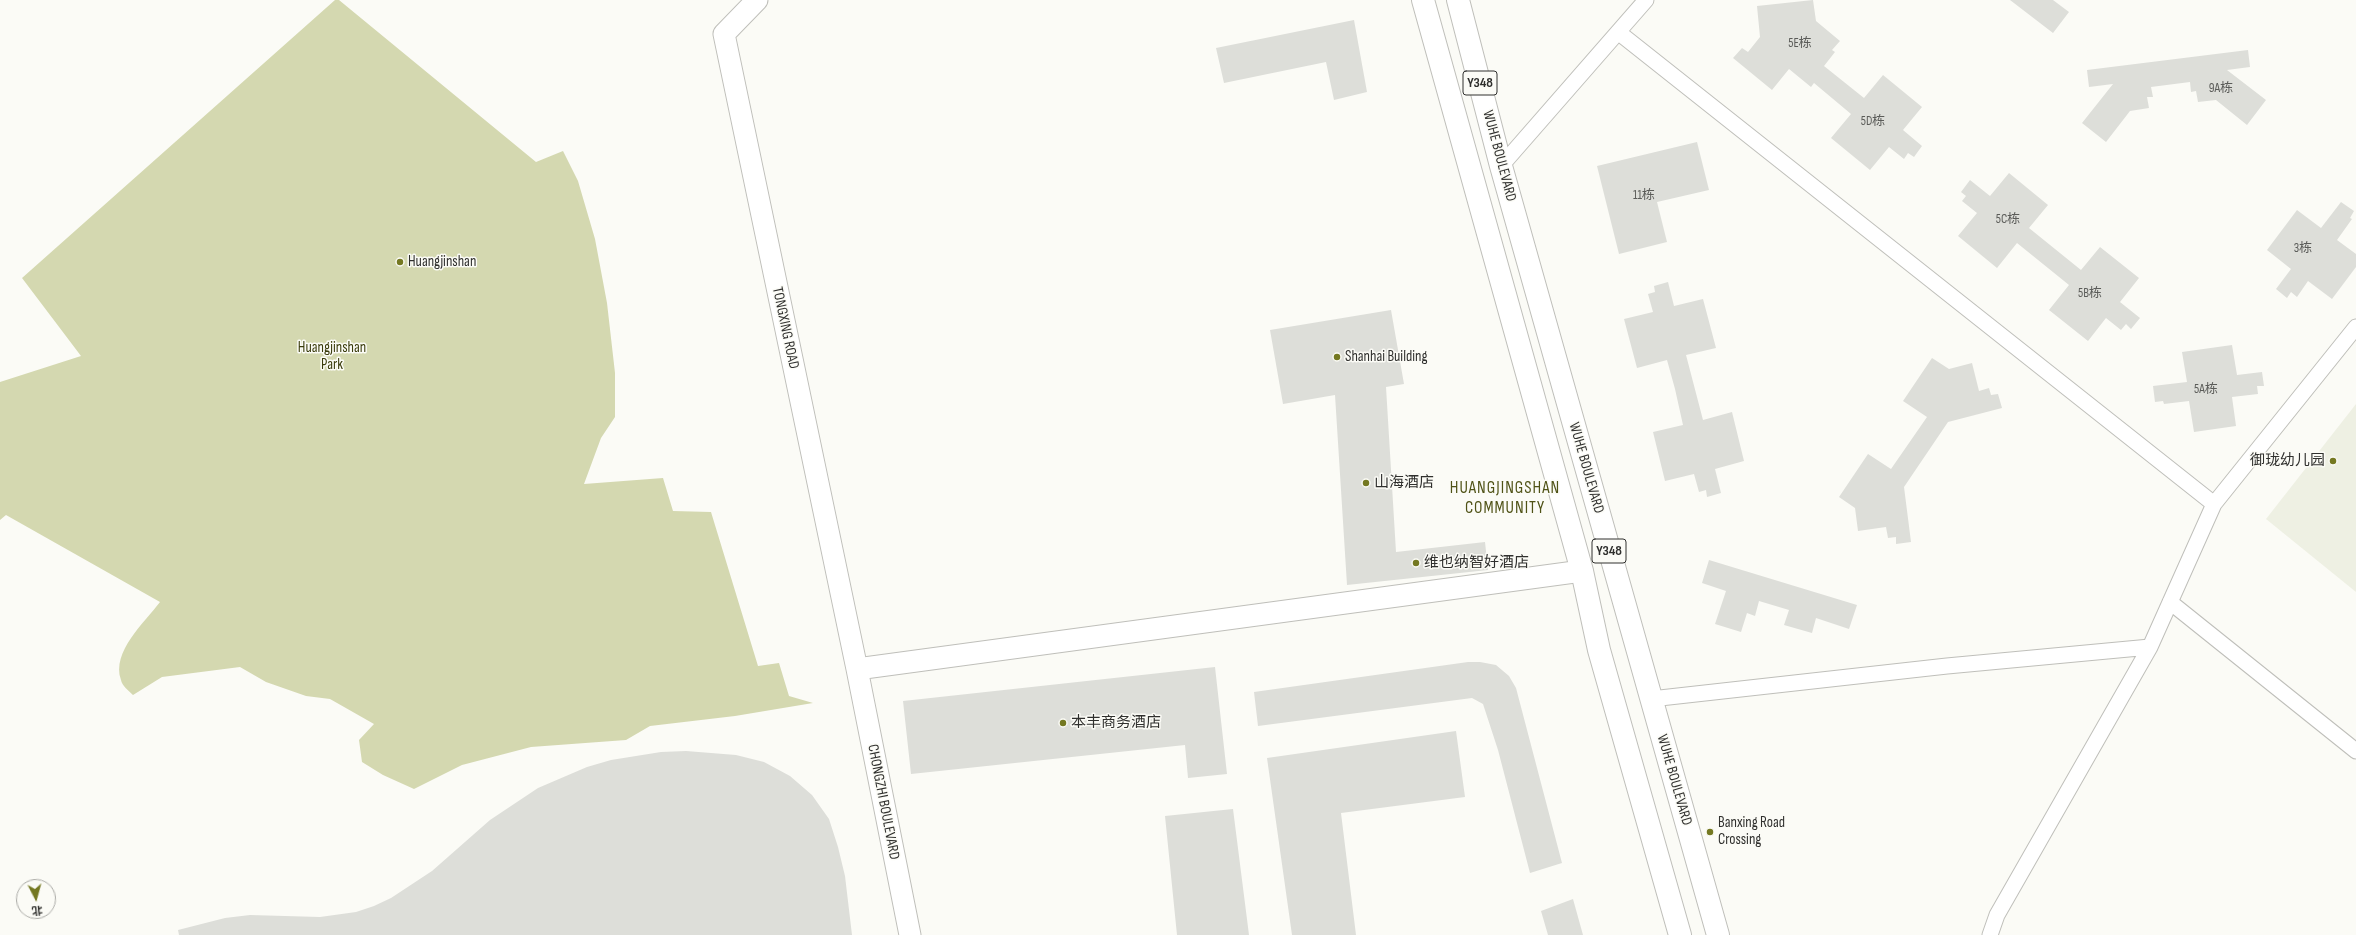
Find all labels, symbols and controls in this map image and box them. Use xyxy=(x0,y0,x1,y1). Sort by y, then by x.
house number: 5E栋 xyxy=(1788,36,1812,52)
road number: Y348 xyxy=(1463,71,1497,95)
house number: 9A栋 xyxy=(2209,81,2233,97)
street label: WUHE BOULEVARD xyxy=(1478,108,1520,204)
house number: 5D栋 xyxy=(1861,114,1885,130)
house number: 11栋 xyxy=(1633,188,1655,204)
house number: 5C栋 xyxy=(1996,212,2020,228)
house number: 3栋 xyxy=(2294,241,2312,257)
place label: Huangjinshan xyxy=(408,253,476,271)
marker: Huangjinshan xyxy=(395,257,405,267)
street label: TONGXING ROAD xyxy=(768,285,802,371)
house number: 5B栋 xyxy=(2078,286,2102,302)
park label: Huangjinshan Park xyxy=(298,339,366,374)
place label: Shanhai Building xyxy=(1345,348,1427,366)
marker: Shanhai Building xyxy=(1332,352,1342,362)
house number: 5A栋 xyxy=(2194,382,2218,398)
street label: WUHE BOULEVARD xyxy=(1564,421,1608,515)
place label: 御珑幼儿园 xyxy=(2250,452,2325,470)
marker: 御珑幼儿园 xyxy=(2328,456,2338,466)
place label: 山海酒店 xyxy=(1374,474,1434,492)
marker: 山海酒店 xyxy=(1361,478,1371,488)
district label: HUANGJINGSHAN COMMUNITY xyxy=(1450,479,1560,519)
road number: Y348 xyxy=(1592,539,1626,563)
place label: 维也纳智好酒店 xyxy=(1424,554,1529,572)
marker: 维也纳智好酒店 xyxy=(1411,558,1421,568)
place label: 本丰商务酒店 xyxy=(1071,714,1161,732)
marker: 本丰商务酒店 xyxy=(1058,718,1068,728)
street label: WUHE BOULEVARD xyxy=(1652,733,1696,827)
street label: CHONGZHI BOULEVARD xyxy=(863,743,903,861)
place label: Banxing Road Crossing xyxy=(1718,814,1785,849)
marker: Banxing Road Crossing xyxy=(1705,827,1715,837)
north arrow xyxy=(16,879,56,919)
text: 北 xyxy=(31,903,43,917)

